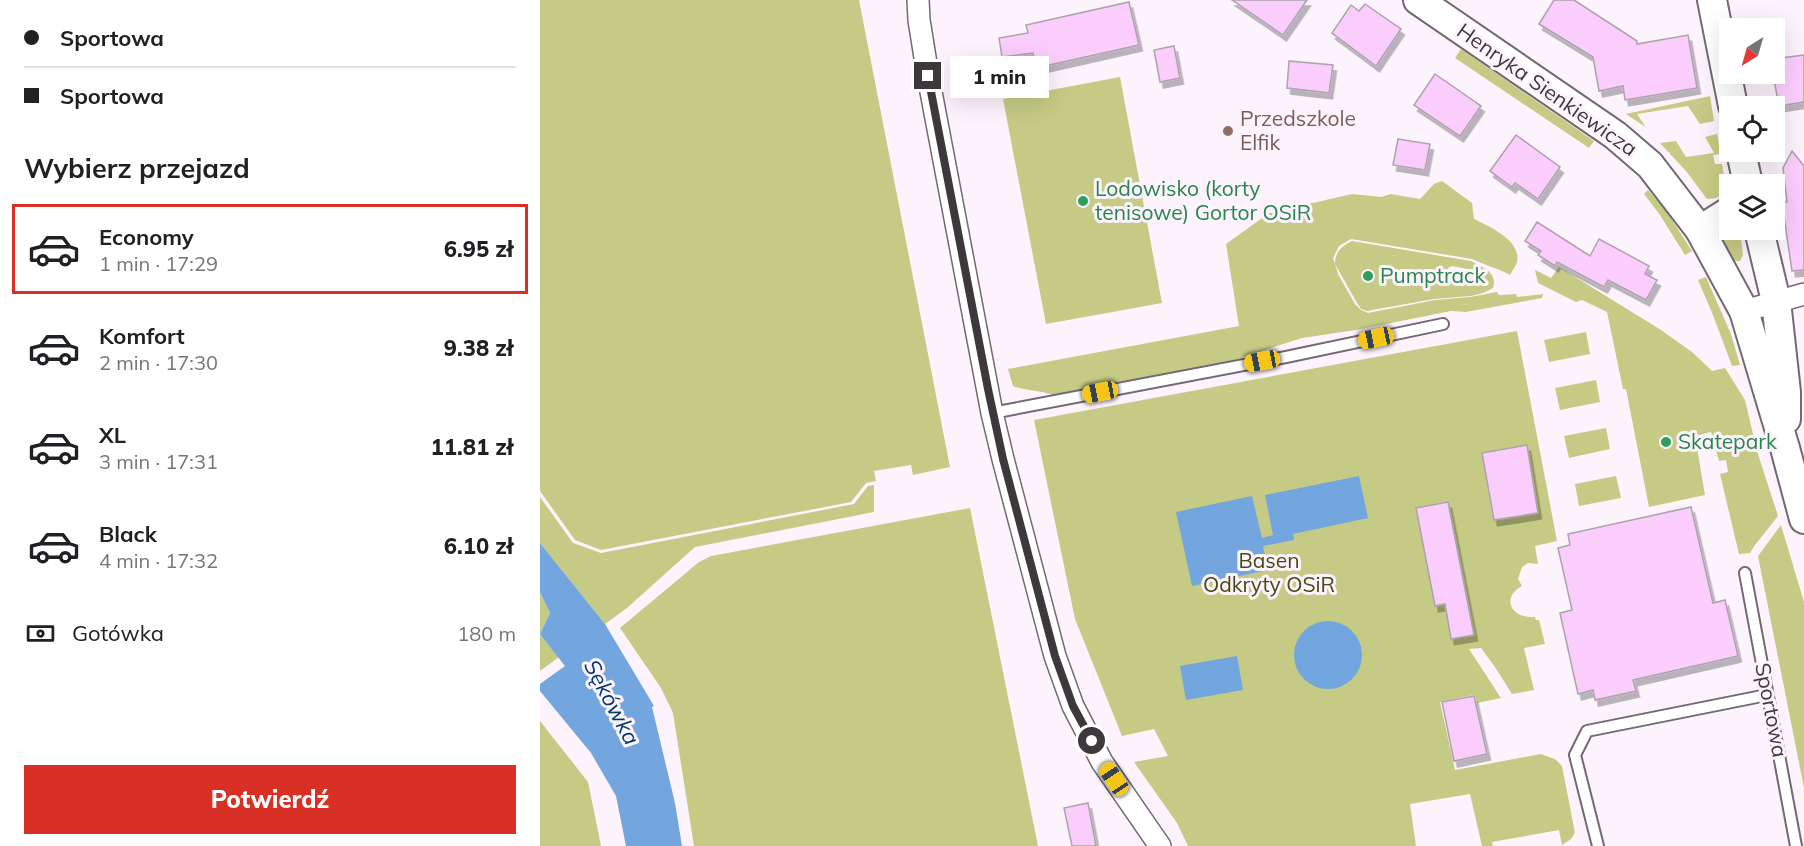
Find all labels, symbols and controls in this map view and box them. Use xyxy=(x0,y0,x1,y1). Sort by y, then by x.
street label: Henryka Sienkiewicza xyxy=(1452,17,1643,161)
north arrow xyxy=(1719,18,1785,84)
map controls xyxy=(1719,18,1785,240)
text: Sportowa xyxy=(60,24,164,52)
callout: 1 min xyxy=(949,55,1048,97)
route end xyxy=(914,62,941,89)
text: 1 min xyxy=(973,64,1026,89)
text: Sportowa xyxy=(60,82,164,110)
button: locate xyxy=(1719,96,1785,162)
place label: Przedszkole Elfik xyxy=(1240,105,1356,155)
marker: Przedszkole Elfik xyxy=(1221,124,1235,138)
text: Wybierz przejazd xyxy=(24,151,250,185)
button: layers xyxy=(1719,174,1785,240)
place label: Lodowisko (korty tenisowe) Gortor OSiR xyxy=(1095,175,1311,225)
marker: Lodowisko (korty tenisowe) Gortor OSiR xyxy=(1076,194,1090,208)
icon: car xyxy=(27,222,81,276)
text: Economy xyxy=(99,223,194,251)
text: 6.95 zł xyxy=(444,235,513,263)
text: 1 min · 17:29 xyxy=(99,251,218,276)
place label: Pumptrack xyxy=(1380,262,1485,288)
marker: Pumptrack xyxy=(1361,269,1375,283)
icon: car xyxy=(27,321,81,375)
text: Komfort xyxy=(99,322,185,350)
car xyxy=(1357,325,1395,351)
text: 9.38 zł xyxy=(444,334,513,362)
car xyxy=(1243,349,1281,373)
text: 2 min · 17:30 xyxy=(99,350,218,375)
car xyxy=(1081,380,1119,404)
icon: car xyxy=(27,420,81,474)
text: XL xyxy=(99,421,126,449)
place label: Skatepark xyxy=(1678,428,1777,454)
text: 11.81 zł xyxy=(431,433,513,461)
marker: Skatepark xyxy=(1659,435,1673,449)
text: 3 min · 17:31 xyxy=(99,449,218,474)
icon: car xyxy=(27,519,81,573)
text: Black xyxy=(99,520,157,548)
text: 6.10 zł xyxy=(444,532,513,560)
park label: Basen Odkryty OSiR xyxy=(1203,547,1335,597)
text: 4 min · 17:32 xyxy=(99,548,218,573)
icon: cash xyxy=(24,617,57,650)
text: Gotówka xyxy=(72,619,164,647)
text: 180 m xyxy=(457,621,516,646)
water label: Sękówka xyxy=(578,655,646,749)
street label: Sportowa xyxy=(1750,660,1794,759)
route start xyxy=(1078,727,1105,754)
car xyxy=(1096,759,1132,799)
button: Potwierdź xyxy=(24,765,516,834)

